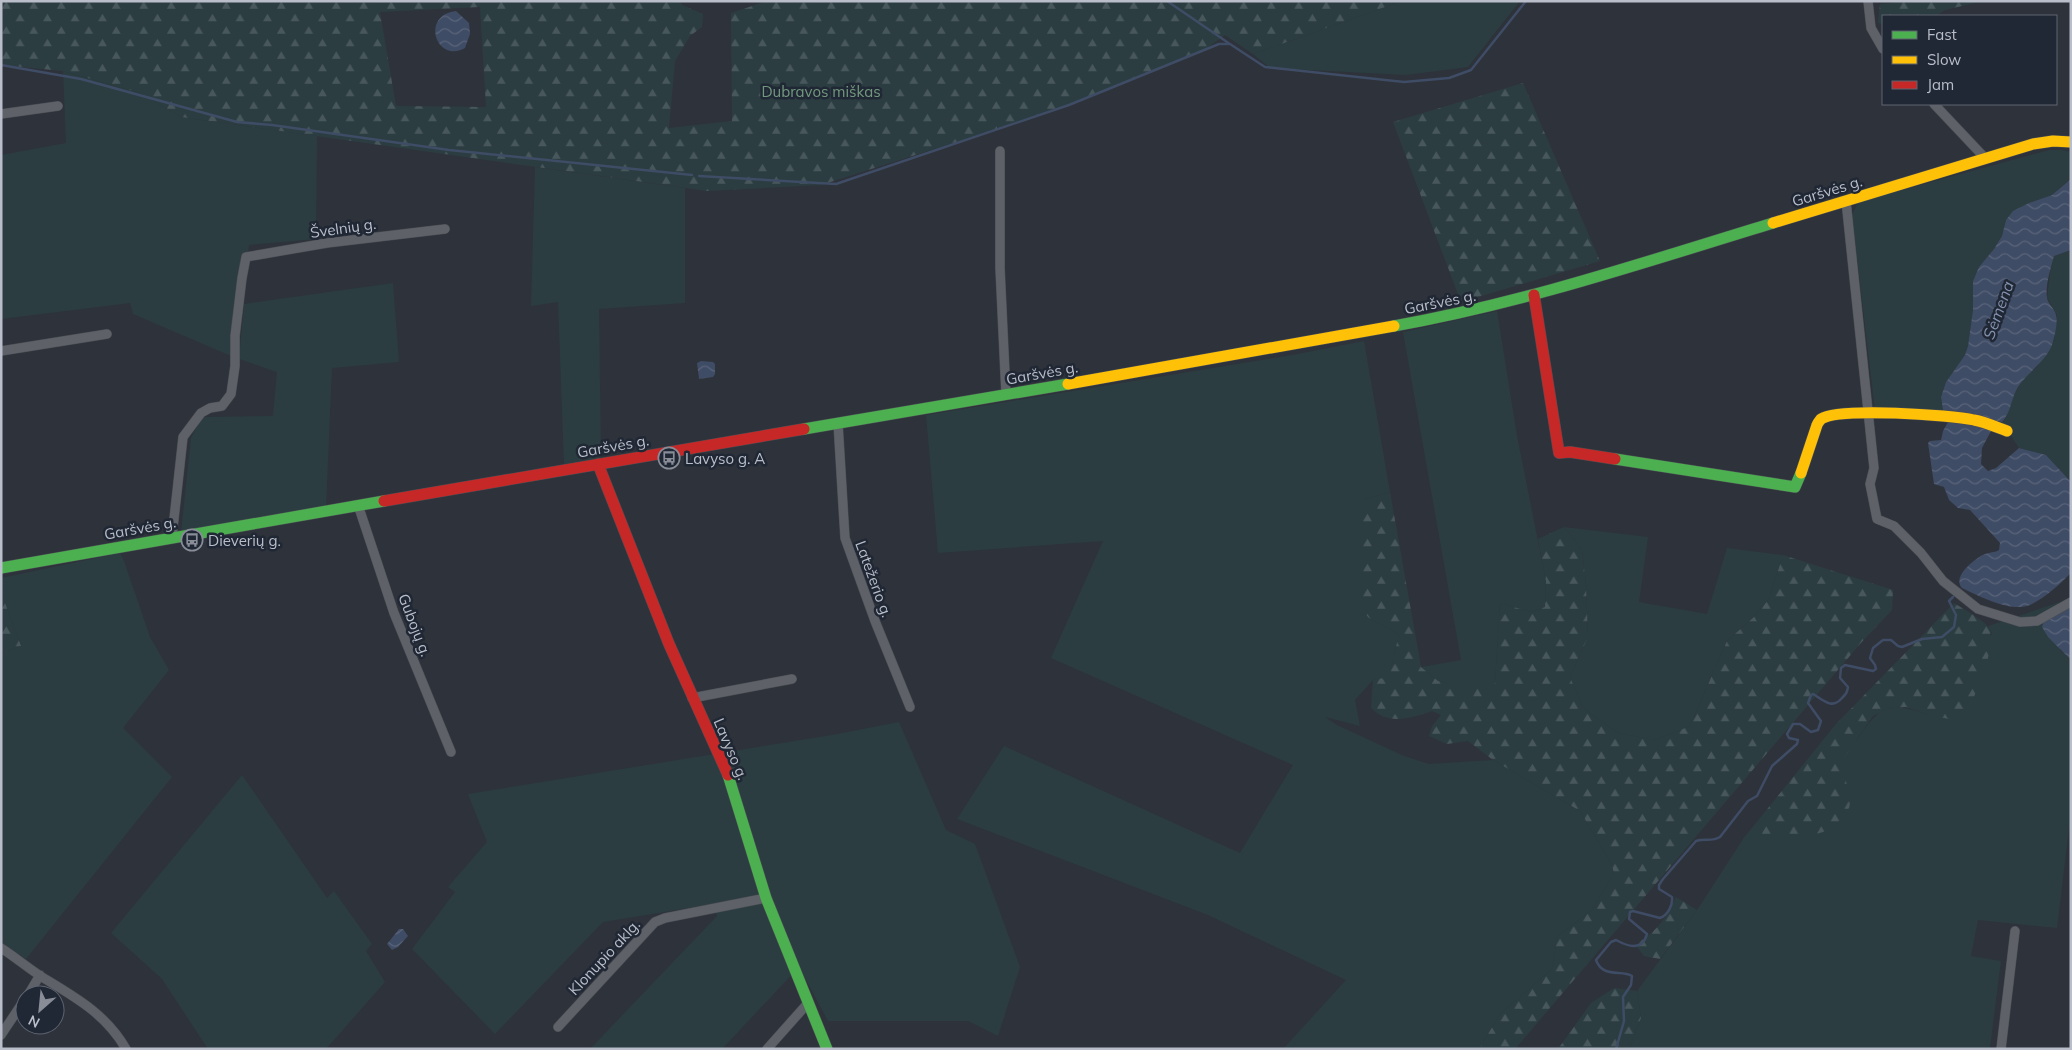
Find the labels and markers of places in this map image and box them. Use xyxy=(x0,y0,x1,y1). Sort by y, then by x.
bus stop icon: Lavyso g. A xyxy=(657,446,681,470)
place label: Lavyso g. A xyxy=(685,449,765,468)
bus stop icon: Dieverių g. xyxy=(180,528,204,552)
place label: Dieverių g. xyxy=(208,531,281,550)

